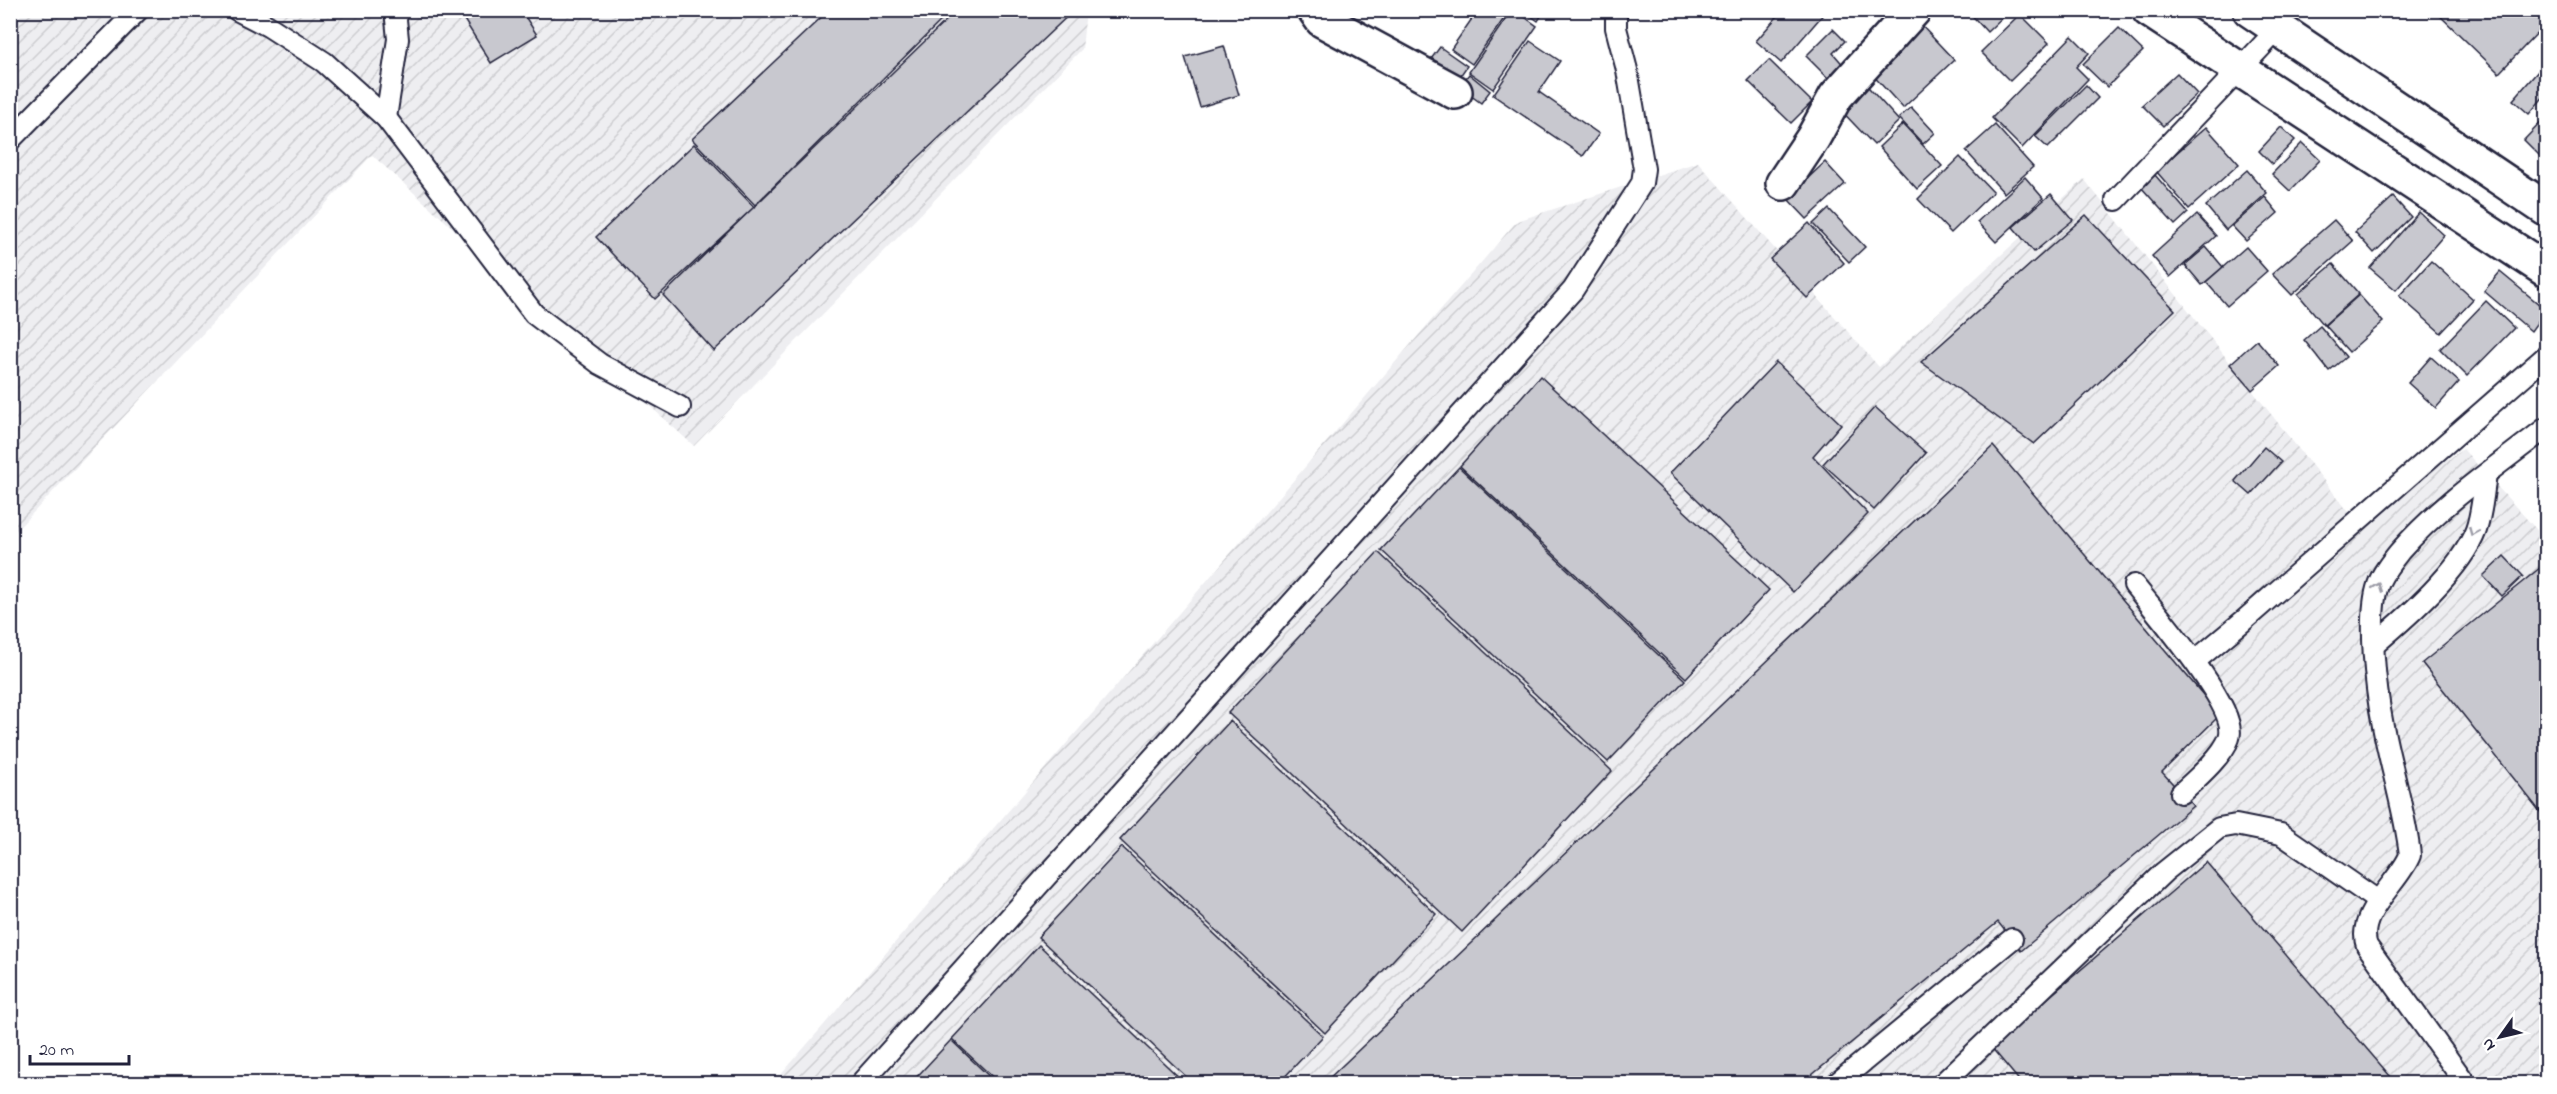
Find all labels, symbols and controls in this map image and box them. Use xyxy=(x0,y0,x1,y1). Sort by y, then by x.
one-way arrow xyxy=(2468,526,2481,537)
one-way arrow xyxy=(2371,582,2383,593)
north arrow xyxy=(2470,1007,2530,1067)
scale bar xyxy=(30,1028,129,1066)
text: N xyxy=(2476,1033,2502,1055)
text: 20 m xyxy=(39,1038,74,1064)

